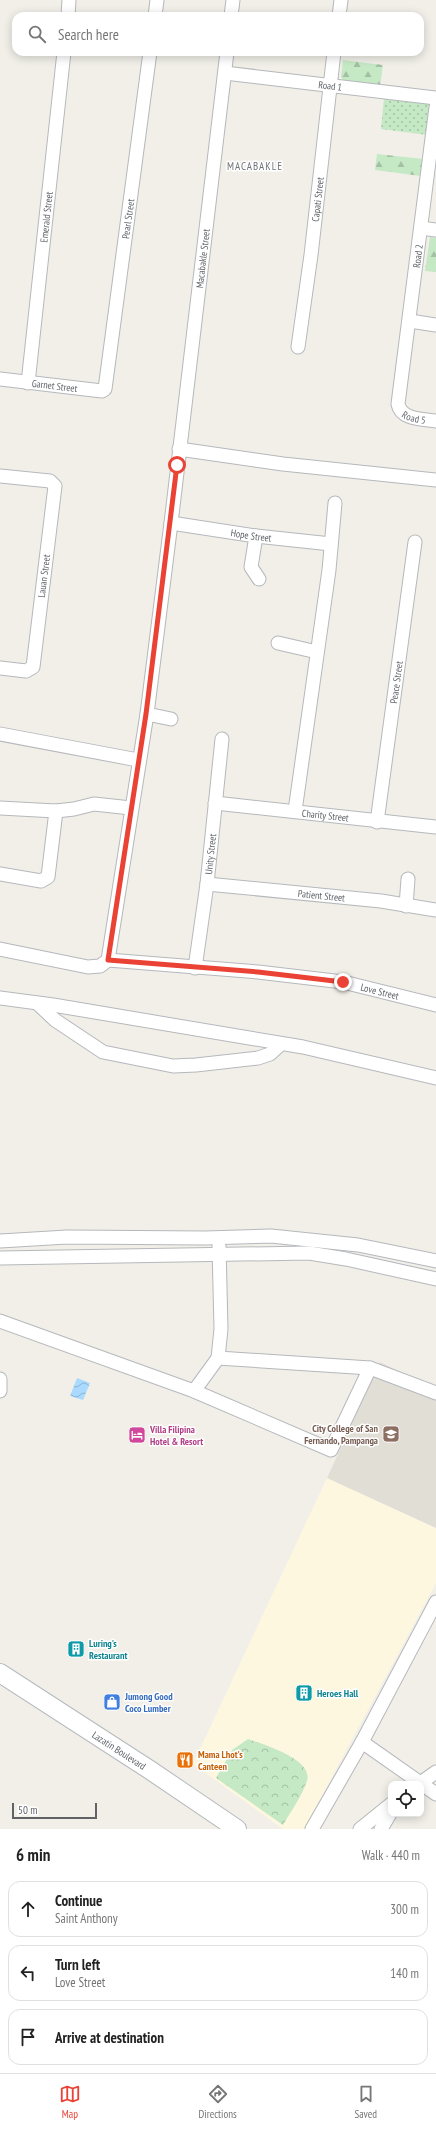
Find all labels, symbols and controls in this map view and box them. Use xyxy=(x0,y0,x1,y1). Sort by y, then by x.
search box xyxy=(12,12,424,56)
icon: search xyxy=(26,23,48,45)
text: Search here xyxy=(58,25,119,44)
street label: Road 1 xyxy=(318,78,343,93)
district label: MACABAKLE xyxy=(227,159,283,173)
street label: Capati Street xyxy=(308,176,326,222)
street label: Emerald Street xyxy=(37,191,55,243)
street label: Pearl Street xyxy=(119,198,137,240)
street label: Macabakle Street xyxy=(192,228,212,289)
street label: Road 2 xyxy=(410,243,426,269)
street label: Garnet Street xyxy=(31,376,78,395)
street label: Road 5 xyxy=(400,408,427,426)
route start xyxy=(168,456,186,474)
street label: Hope Street xyxy=(230,526,272,544)
street label: Lauan Street xyxy=(35,553,53,598)
street label: Peace Street xyxy=(387,660,405,704)
street label: Charity Street xyxy=(301,806,350,824)
street label: Unity Street xyxy=(202,833,219,875)
street label: Patient Street xyxy=(297,886,346,904)
route end xyxy=(334,973,352,991)
street label: Love Street xyxy=(359,980,400,1002)
place label: City College of San Fernando, Pampanga xyxy=(304,1422,378,1447)
place label: Villa Filipina Hotel & Resort xyxy=(149,1423,203,1448)
school or university icon: City College of San Fernando, Pampanga xyxy=(381,1424,401,1444)
hotel icon: Villa Filipina Hotel & Resort xyxy=(127,1425,147,1445)
place label: Luring's Restaurant xyxy=(89,1637,127,1662)
building icon: Luring's Restaurant xyxy=(66,1639,86,1659)
building icon: Heroes Hall xyxy=(294,1683,314,1703)
place label: Heroes Hall xyxy=(317,1687,359,1700)
place label: Jumong Good Coco Lumber xyxy=(124,1690,173,1715)
shop icon: Jumong Good Coco Lumber xyxy=(102,1692,122,1712)
street label: Lazatin Boulevard xyxy=(90,1728,149,1772)
place label: Mama Lhot's Canteen xyxy=(198,1748,243,1773)
restaurant icon: Mama Lhot's Canteen xyxy=(175,1750,195,1770)
map controls xyxy=(388,1781,424,1817)
button: locate xyxy=(388,1781,424,1817)
scale bar xyxy=(12,1801,97,1820)
text: 50 m xyxy=(18,1803,37,1817)
text: 6 min xyxy=(16,1844,50,1866)
text: Walk · 440 m xyxy=(362,1847,420,1864)
text: Continue xyxy=(55,1891,102,1910)
icon: ahead xyxy=(17,1898,39,1920)
text: 300 m xyxy=(390,1901,419,1918)
text: Saint Anthony xyxy=(55,1910,118,1927)
text: Turn left xyxy=(55,1955,100,1974)
icon: left xyxy=(17,1962,39,1984)
text: 140 m xyxy=(390,1965,419,1982)
text: Love Street xyxy=(55,1974,105,1991)
icon: arrive xyxy=(17,2026,39,2048)
text: Arrive at destination xyxy=(55,2028,164,2047)
tab: Map xyxy=(59,2083,81,2121)
tab: Directions xyxy=(199,2083,237,2121)
tab: Saved xyxy=(354,2083,377,2121)

